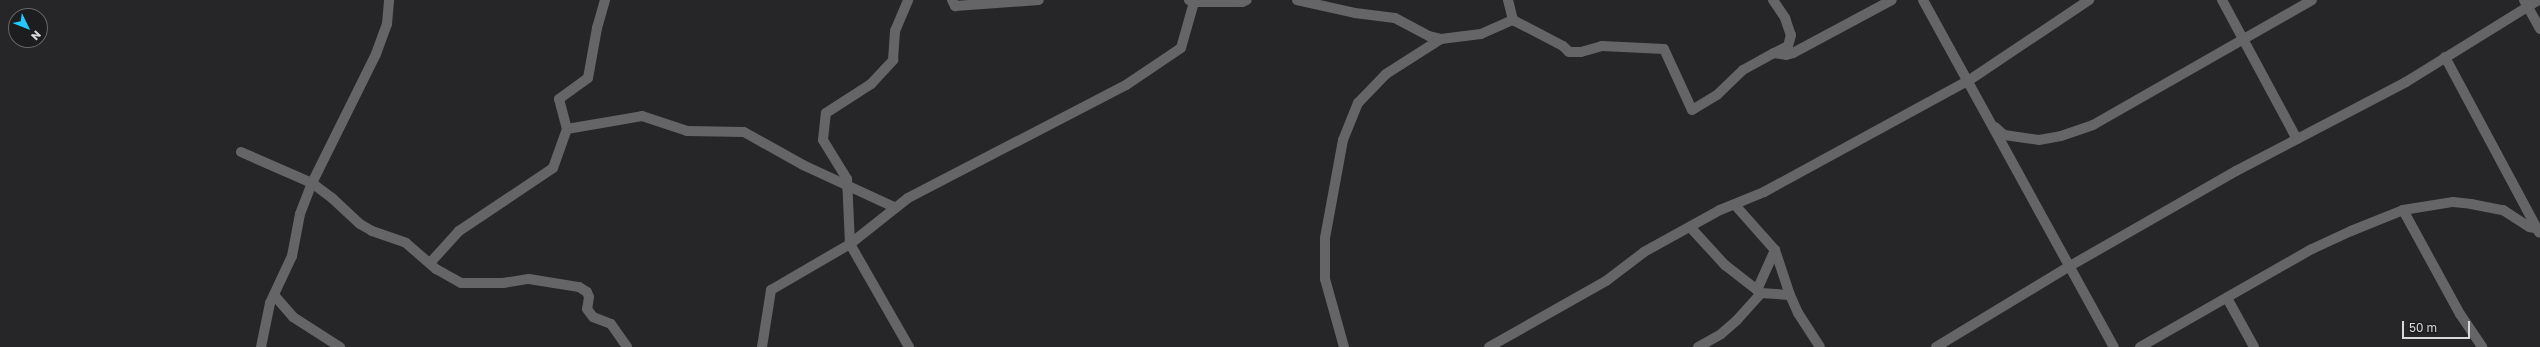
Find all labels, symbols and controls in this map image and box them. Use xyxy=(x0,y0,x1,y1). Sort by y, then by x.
north arrow xyxy=(8,8,48,48)
text: N xyxy=(29,28,44,43)
scale bar xyxy=(2404,313,2472,339)
text: 50 m xyxy=(2409,320,2437,335)

